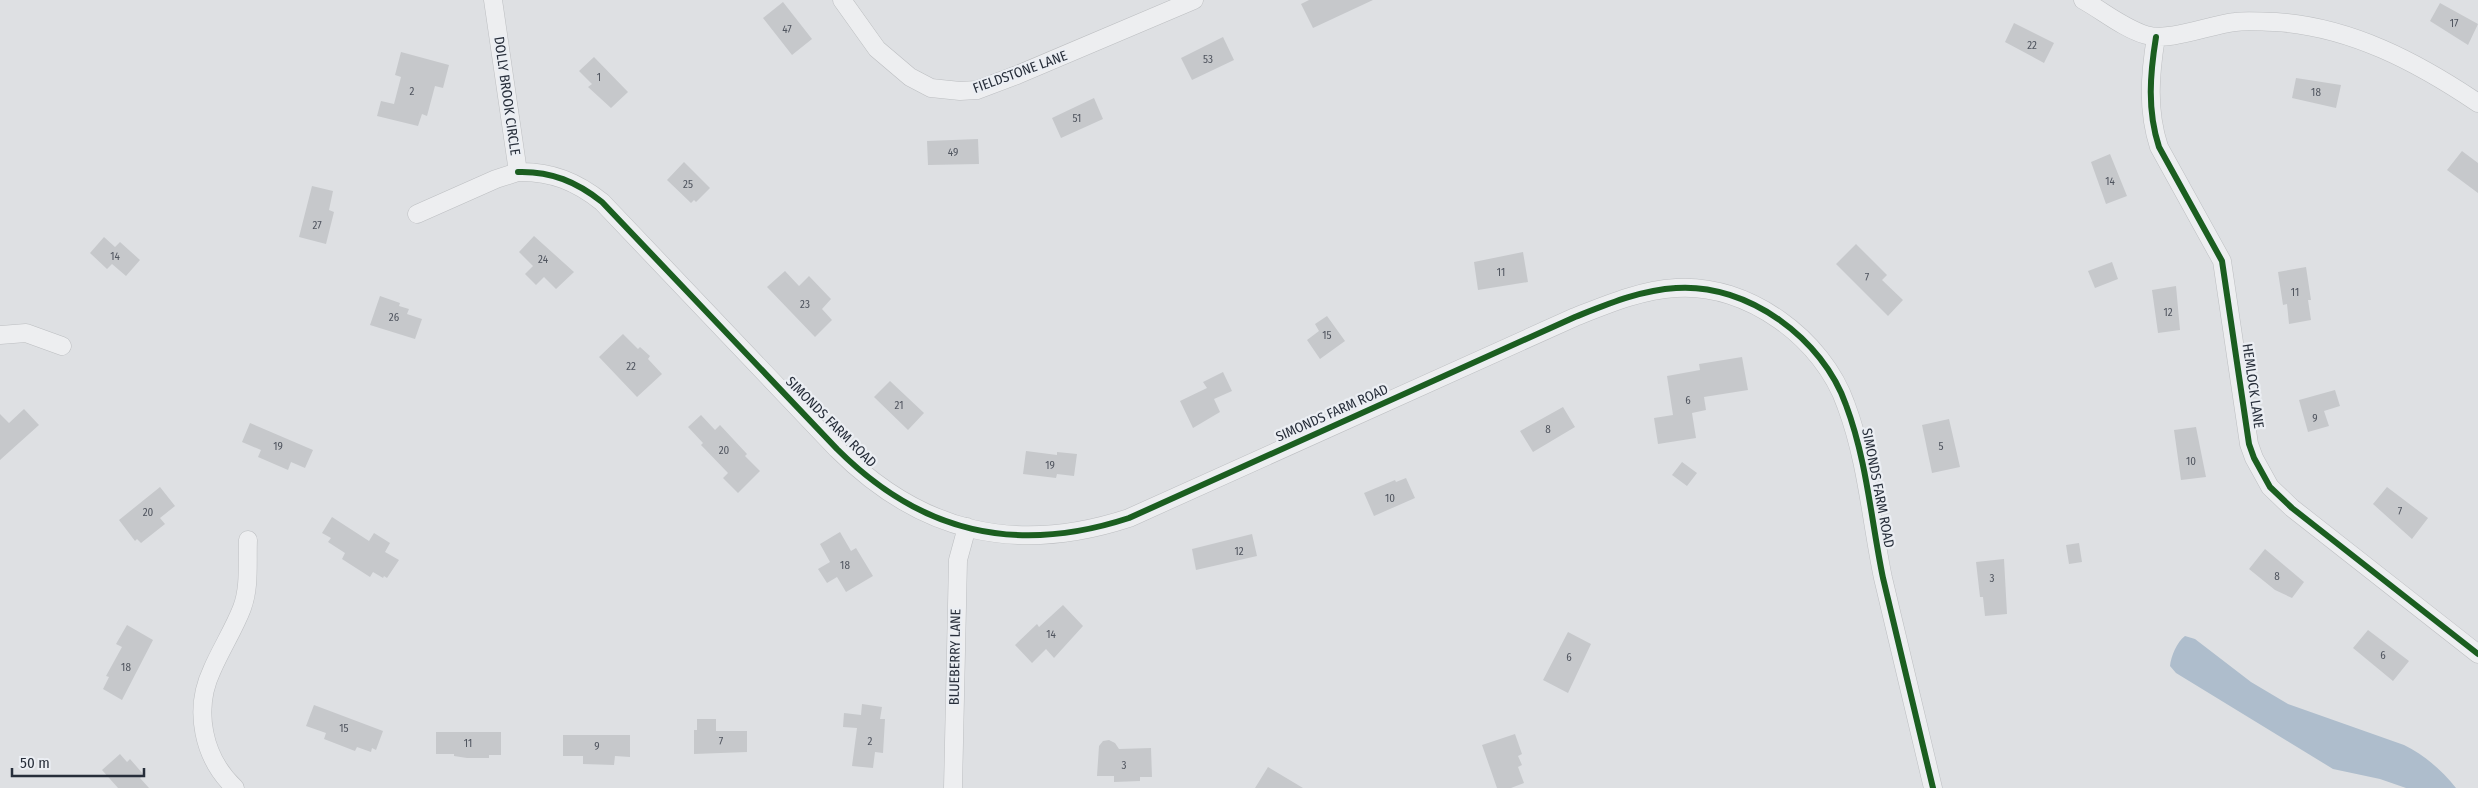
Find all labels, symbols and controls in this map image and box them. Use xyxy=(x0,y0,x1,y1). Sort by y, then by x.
house number: 17 xyxy=(2450,17,2459,30)
house number: 47 xyxy=(782,23,792,36)
street label: DOLLY BROOK CIRCLE xyxy=(490,35,524,157)
house number: 22 xyxy=(2027,39,2037,52)
street label: FIELDSTONE LANE xyxy=(971,47,1070,97)
house number: 53 xyxy=(1203,53,1213,66)
house number: 1 xyxy=(597,71,601,84)
house number: 2 xyxy=(410,85,415,98)
house number: 18 xyxy=(2311,86,2321,99)
house number: 51 xyxy=(1073,112,1081,125)
house number: 49 xyxy=(948,146,958,159)
house number: 14 xyxy=(2105,175,2115,188)
house number: 25 xyxy=(683,178,693,191)
house number: 27 xyxy=(312,219,322,232)
house number: 14 xyxy=(110,250,120,263)
house number: 24 xyxy=(538,253,549,266)
house number: 11 xyxy=(1497,266,1505,279)
house number: 7 xyxy=(1865,271,1870,284)
house number: 11 xyxy=(2291,286,2299,299)
house number: 23 xyxy=(800,298,810,311)
house number: 12 xyxy=(2163,306,2173,319)
house number: 26 xyxy=(389,311,400,324)
house number: 15 xyxy=(1322,329,1332,342)
street label: HEMLOCK LANE xyxy=(2239,342,2267,430)
house number: 22 xyxy=(626,360,636,373)
street label: SIMONDS FARM ROAD xyxy=(782,373,880,471)
street label: SIMONDS FARM ROAD xyxy=(1273,381,1391,445)
house number: 6 xyxy=(1685,394,1691,407)
house number: 21 xyxy=(895,399,903,412)
house number: 9 xyxy=(2312,412,2318,425)
house number: 8 xyxy=(1545,423,1551,436)
street label: SIMONDS FARM ROAD xyxy=(1858,427,1898,549)
house number: 19 xyxy=(273,440,283,453)
house number: 5 xyxy=(1938,440,1944,453)
house number: 20 xyxy=(719,444,730,457)
house number: 10 xyxy=(2186,455,2196,468)
house number: 19 xyxy=(1045,459,1055,472)
house number: 10 xyxy=(1385,492,1395,505)
house number: 7 xyxy=(2398,505,2403,518)
house number: 20 xyxy=(143,506,154,519)
house number: 12 xyxy=(1234,545,1244,558)
house number: 18 xyxy=(840,559,850,572)
house number: 8 xyxy=(2274,570,2280,583)
house number: 3 xyxy=(1990,572,1995,585)
street label: BLUEBERRY LANE xyxy=(946,608,964,705)
house number: 14 xyxy=(1046,628,1056,641)
house number: 6 xyxy=(2380,649,2386,662)
house number: 6 xyxy=(1566,651,1572,664)
house number: 18 xyxy=(121,661,131,674)
house number: 15 xyxy=(339,722,349,735)
house number: 7 xyxy=(719,735,724,748)
house number: 2 xyxy=(868,735,873,748)
house number: 11 xyxy=(464,737,472,750)
house number: 9 xyxy=(594,740,600,753)
scale bar xyxy=(12,746,145,778)
text: 50 m xyxy=(20,754,50,772)
house number: 3 xyxy=(1122,759,1127,772)

